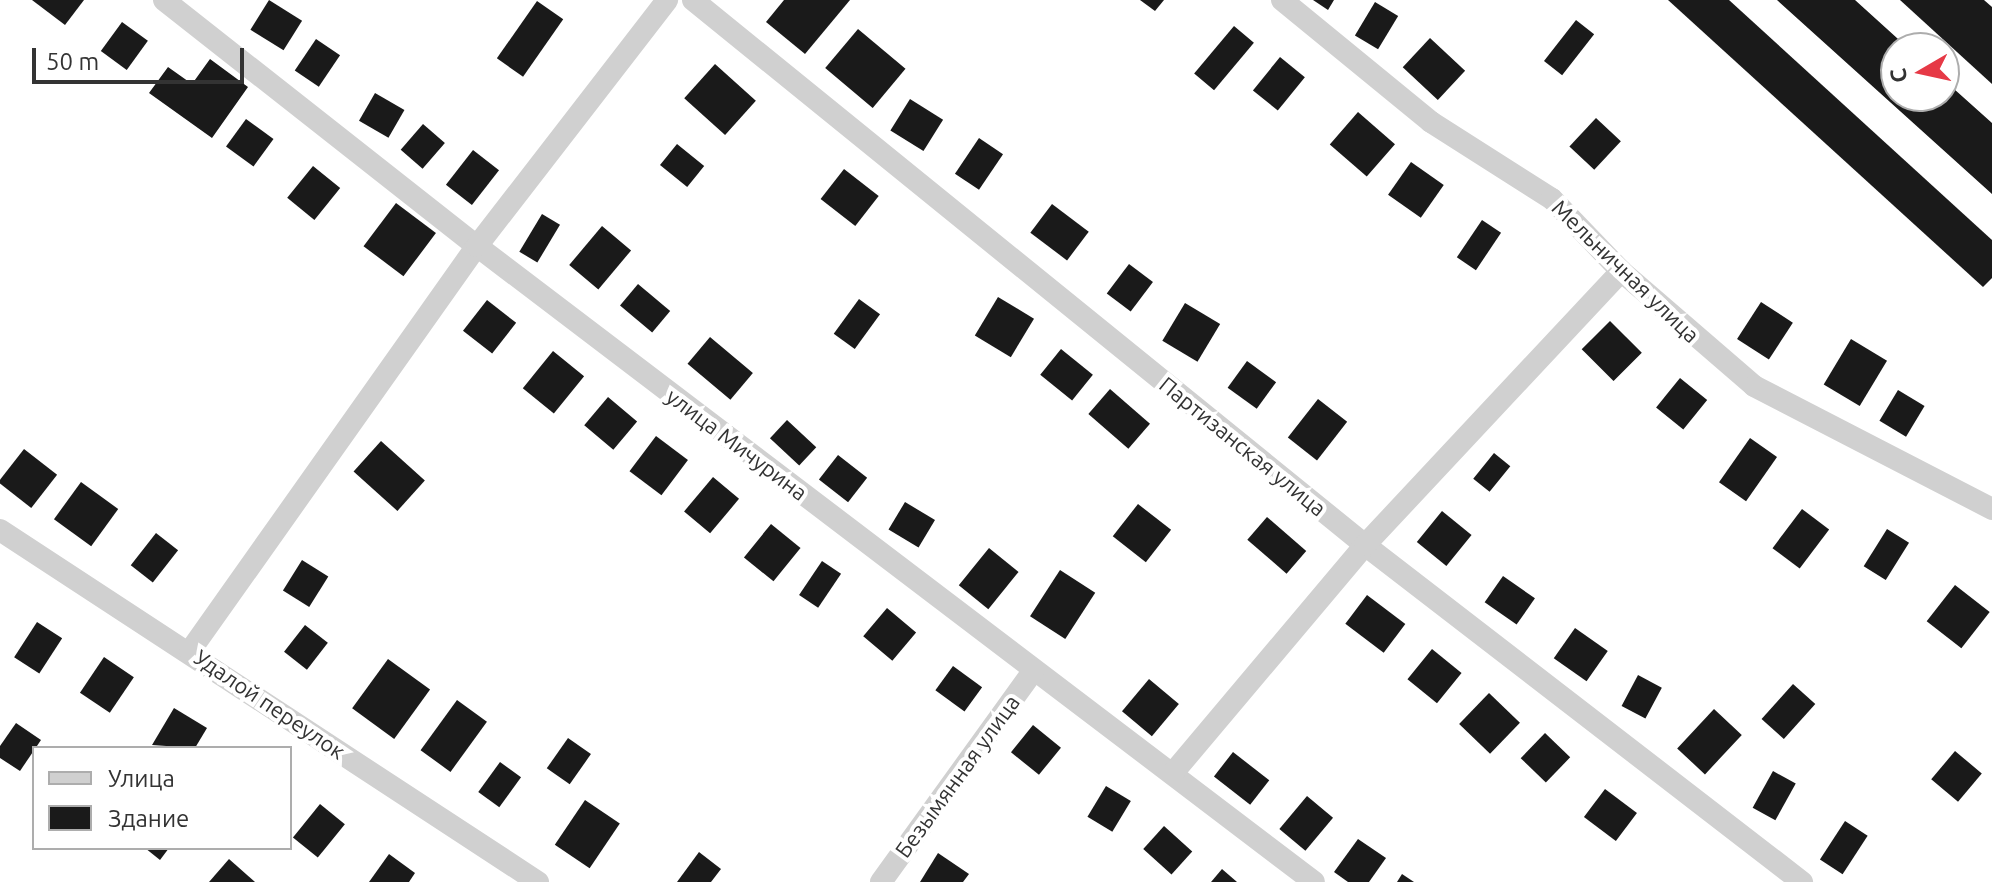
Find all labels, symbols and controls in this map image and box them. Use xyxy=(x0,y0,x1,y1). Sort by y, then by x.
scale bar xyxy=(36,32,248,82)
north arrow xyxy=(1880,32,1960,112)
text: 50 m xyxy=(46,48,99,75)
text: С xyxy=(1884,67,1911,84)
street label: Мельничная улица xyxy=(1547,194,1705,348)
street label: Партизанская улица xyxy=(1154,371,1332,521)
street label: улица Мичурина xyxy=(661,382,813,506)
street label: Удалой переулок xyxy=(190,644,350,764)
street label: Безымянная улица xyxy=(889,690,1025,862)
legend xyxy=(32,746,292,850)
text: Улица xyxy=(108,765,175,792)
text: Здание xyxy=(108,805,189,832)

